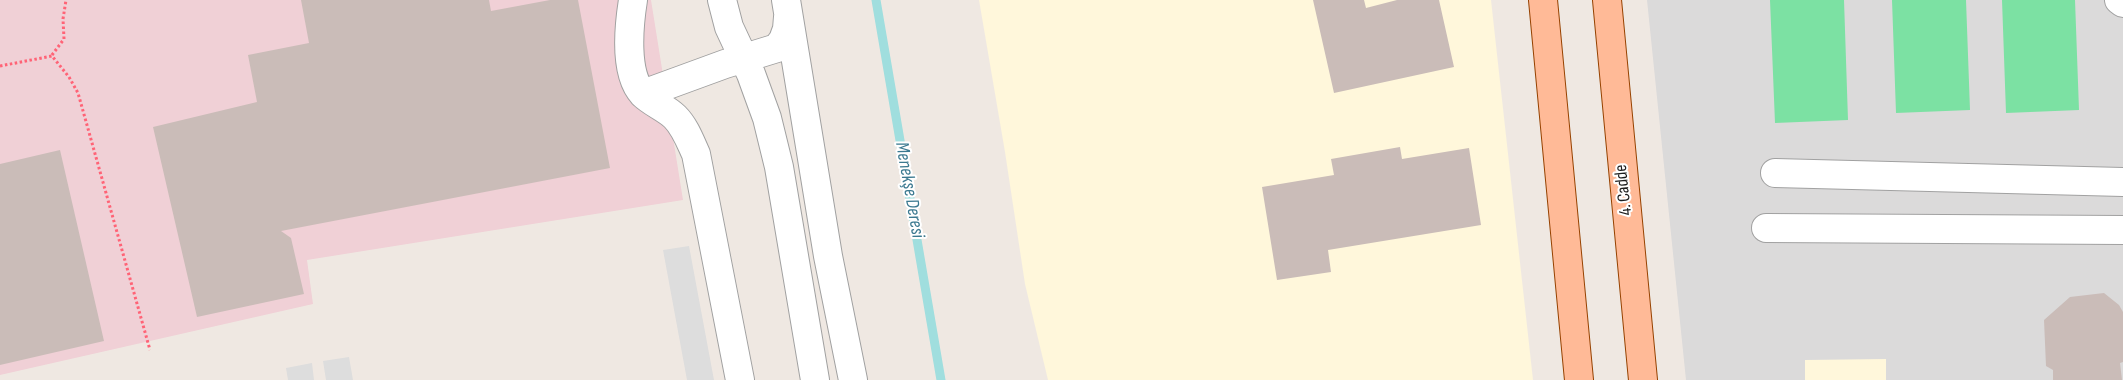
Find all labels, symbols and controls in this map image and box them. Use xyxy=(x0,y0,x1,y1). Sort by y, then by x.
water label: Menekşe Deresi xyxy=(889,140,929,240)
street label: 4. Cadde xyxy=(1611,163,1637,217)

